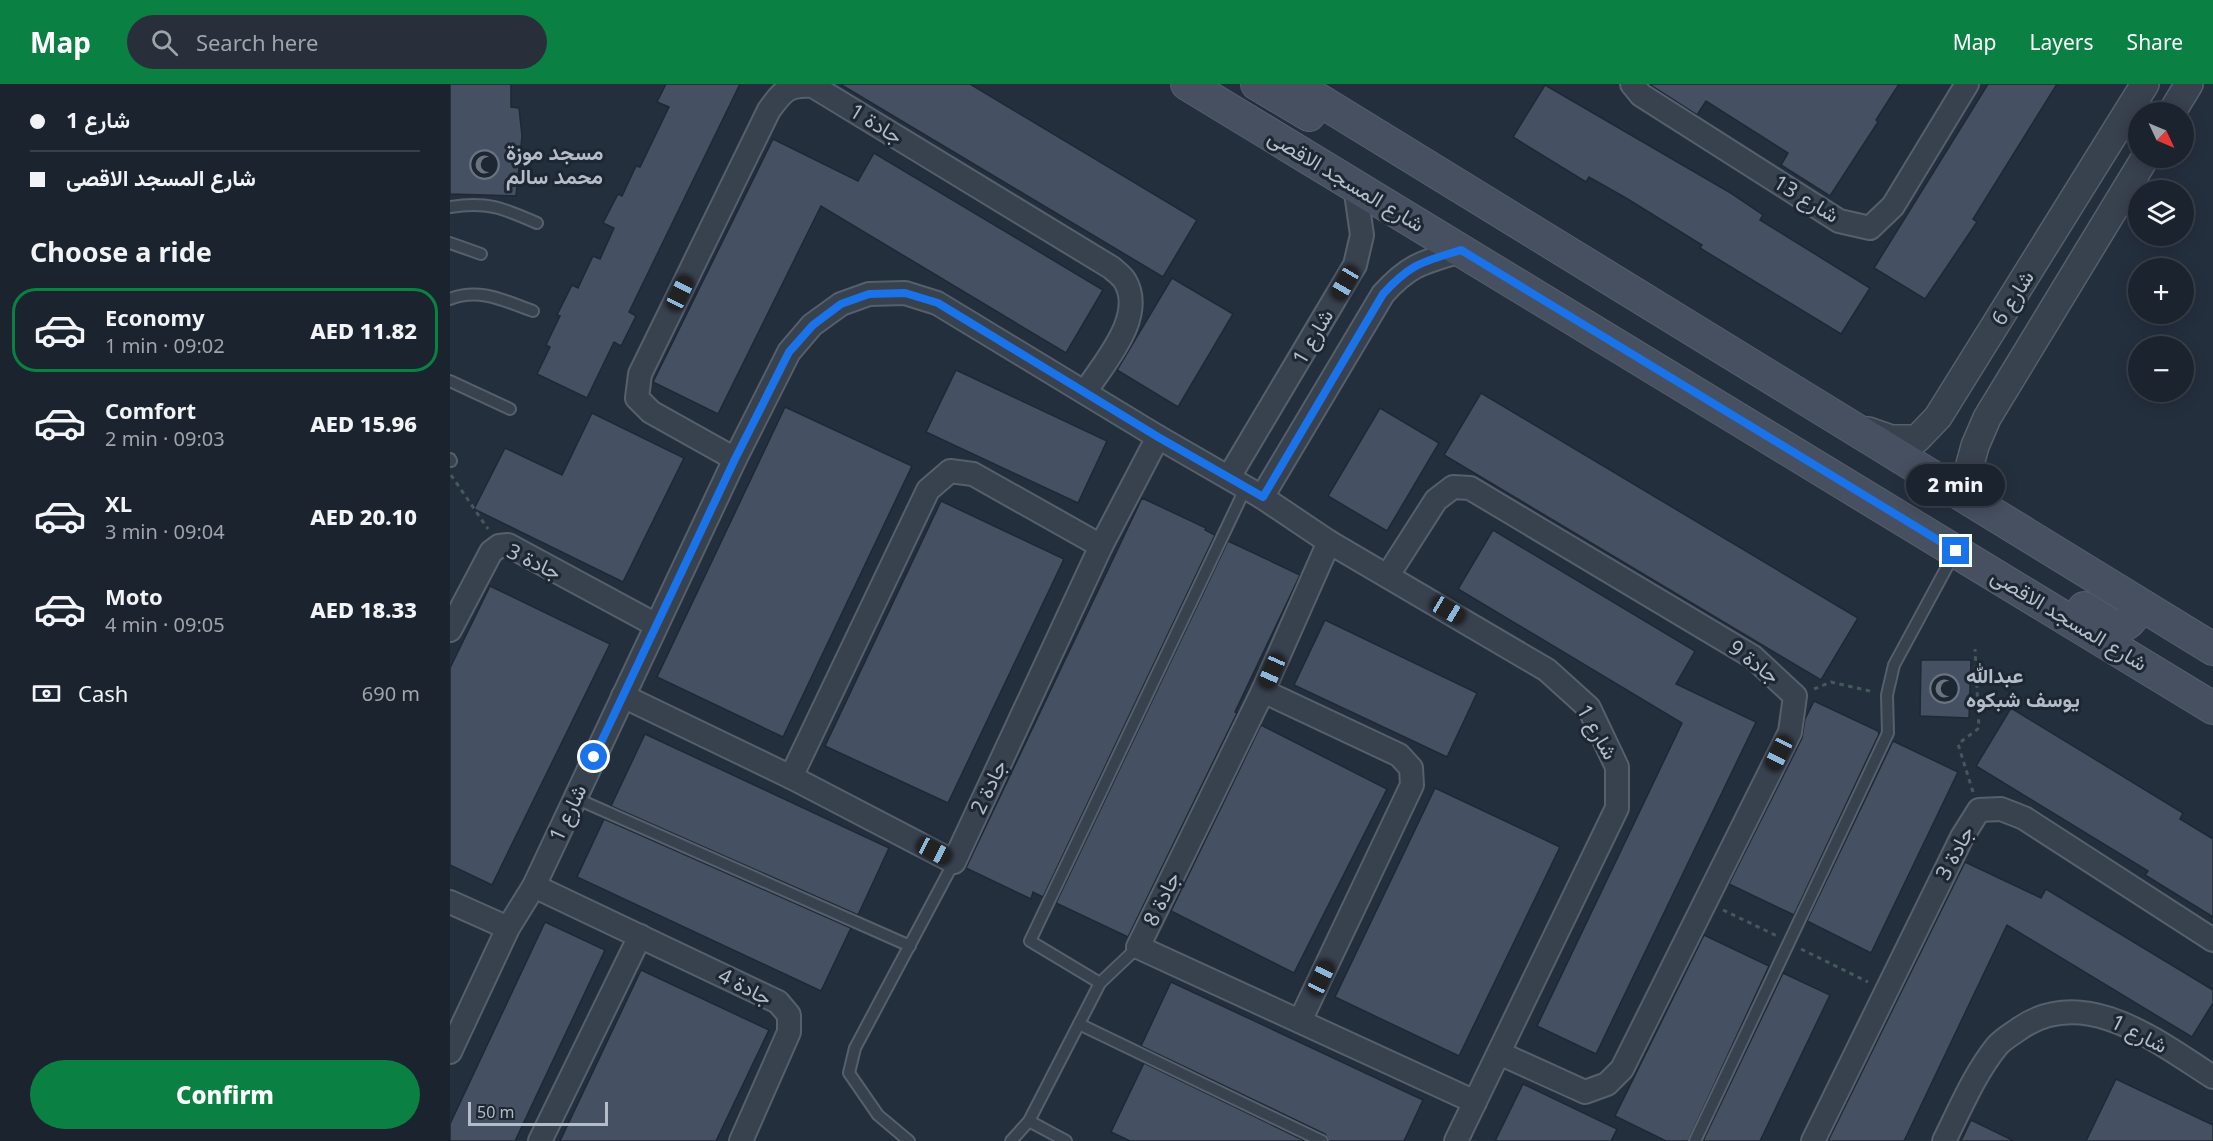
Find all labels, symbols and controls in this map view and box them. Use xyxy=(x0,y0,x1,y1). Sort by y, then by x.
search box xyxy=(127,15,547,69)
text: Map xyxy=(30,23,91,61)
icon: search xyxy=(148,26,181,59)
text: Search here xyxy=(196,27,318,57)
text: Map xyxy=(1953,28,1997,56)
text: Layers xyxy=(2030,28,2094,56)
text: Share xyxy=(2127,28,2183,56)
street label: جادة 1 xyxy=(845,96,908,150)
north arrow xyxy=(2128,102,2194,168)
map controls xyxy=(2128,102,2194,402)
text: شارع 1 xyxy=(66,104,130,134)
street label: شارع المسجد الاقصى xyxy=(1263,122,1430,239)
place label: مسجد موزة محمد سالم xyxy=(506,138,603,191)
mosque icon: مسجد موزة محمد سالم xyxy=(469,149,501,181)
text: شارع المسجد الاقصى xyxy=(66,162,256,192)
street label: شارع 13 xyxy=(1768,168,1844,229)
button: layers xyxy=(2128,180,2194,246)
text: Choose a ride xyxy=(30,233,212,270)
button: + xyxy=(2128,258,2194,324)
car xyxy=(1328,263,1362,303)
street label: شارع 6 xyxy=(1984,265,2041,331)
car xyxy=(664,273,696,313)
text: Economy xyxy=(105,302,204,332)
icon: car xyxy=(33,303,87,357)
street label: شارع 1 xyxy=(1285,304,1340,370)
text: AED 11.82 xyxy=(310,315,417,345)
text: 1 min · 09:02 xyxy=(105,332,225,359)
button: − xyxy=(2128,336,2194,402)
text: Comfort xyxy=(105,395,196,425)
icon: car xyxy=(33,396,87,450)
text: AED 15.96 xyxy=(310,408,417,438)
text: 2 min · 09:03 xyxy=(105,425,225,452)
callout: 2 min xyxy=(1906,464,2006,506)
text: 2 min xyxy=(1928,471,1983,498)
text: XL xyxy=(105,488,132,518)
icon: car xyxy=(33,489,87,543)
text: AED 20.10 xyxy=(310,501,417,531)
text: 3 min · 09:04 xyxy=(105,518,225,545)
street label: جادة 3 xyxy=(503,536,566,586)
route end xyxy=(1942,537,1969,564)
street label: شارع المسجد الاقصى xyxy=(1986,561,2153,678)
text: Moto xyxy=(105,581,163,611)
icon: car xyxy=(33,582,87,636)
car xyxy=(1428,593,1468,627)
text: AED 18.33 xyxy=(310,594,417,624)
text: 4 min · 09:05 xyxy=(105,611,225,638)
street label: جادة 9 xyxy=(1723,633,1786,689)
car xyxy=(1256,651,1288,691)
place label: عبدالله يوسف شبكوه xyxy=(1966,661,2080,713)
mosque icon: عبدالله يوسف شبكوه xyxy=(1929,672,1961,704)
icon: cash xyxy=(30,677,63,710)
text: Cash xyxy=(78,678,128,708)
text: 690 m xyxy=(362,680,420,707)
street label: شارع 1 xyxy=(1570,699,1625,765)
car xyxy=(1763,733,1795,773)
route start xyxy=(580,743,607,770)
street label: جادة 2 xyxy=(963,755,1013,818)
street label: شارع 1 xyxy=(542,780,593,846)
street label: جادة 3 xyxy=(1928,821,1980,884)
car xyxy=(914,835,954,867)
street label: جادة 8 xyxy=(1136,867,1186,930)
car xyxy=(1305,958,1337,998)
street label: جادة 4 xyxy=(714,961,777,1011)
street label: شارع 1 xyxy=(2106,1007,2172,1060)
button: Confirm xyxy=(30,1060,420,1129)
scale bar xyxy=(468,1099,608,1126)
text: 50 m xyxy=(477,1101,514,1123)

